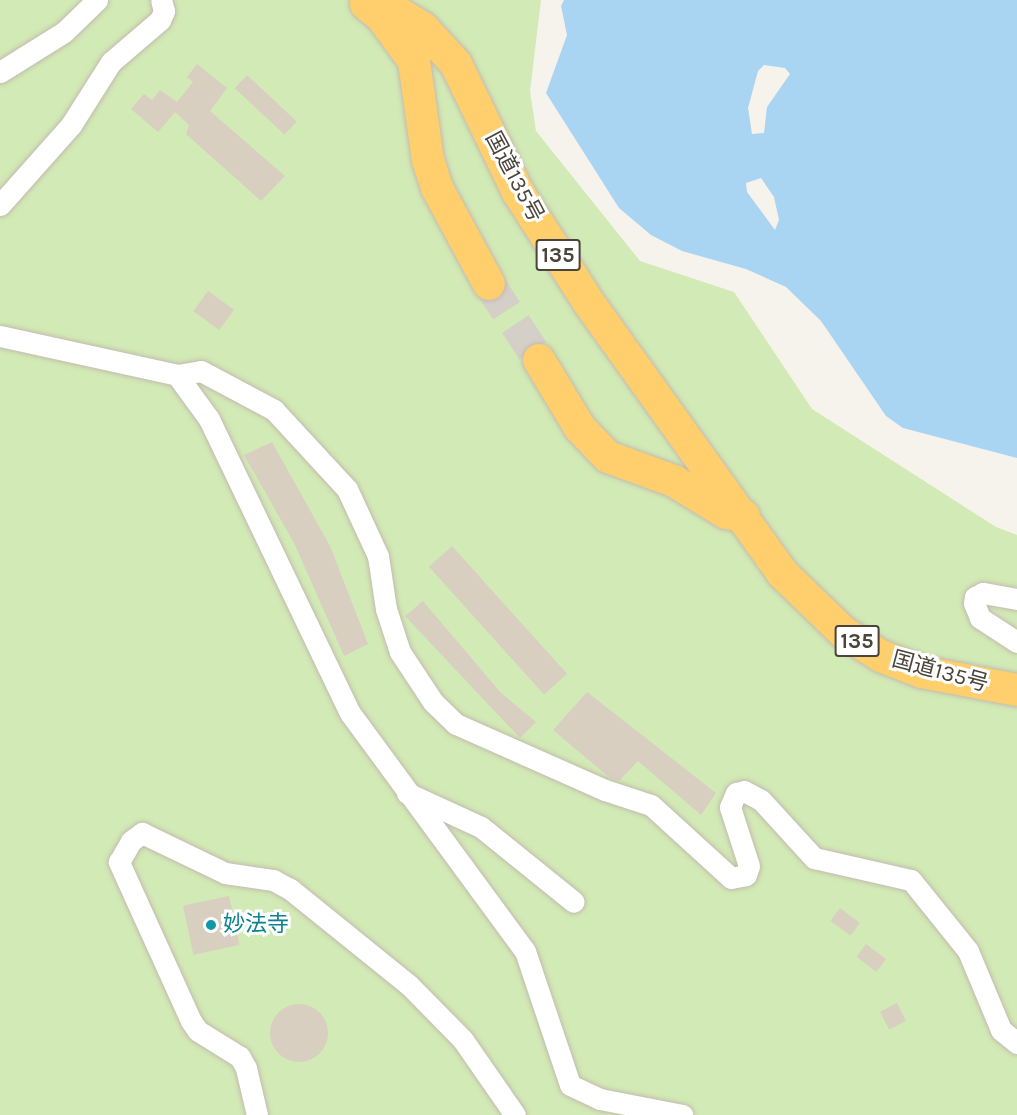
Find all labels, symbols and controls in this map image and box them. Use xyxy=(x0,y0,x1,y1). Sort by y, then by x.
street label: 国道135号 xyxy=(479,127,549,227)
road number: 135 xyxy=(536,237,580,273)
road number: 135 xyxy=(834,623,880,659)
street label: 国道135号 xyxy=(889,646,991,698)
place label: 妙法寺 xyxy=(223,912,289,938)
marker: 妙法寺 xyxy=(204,918,218,932)

